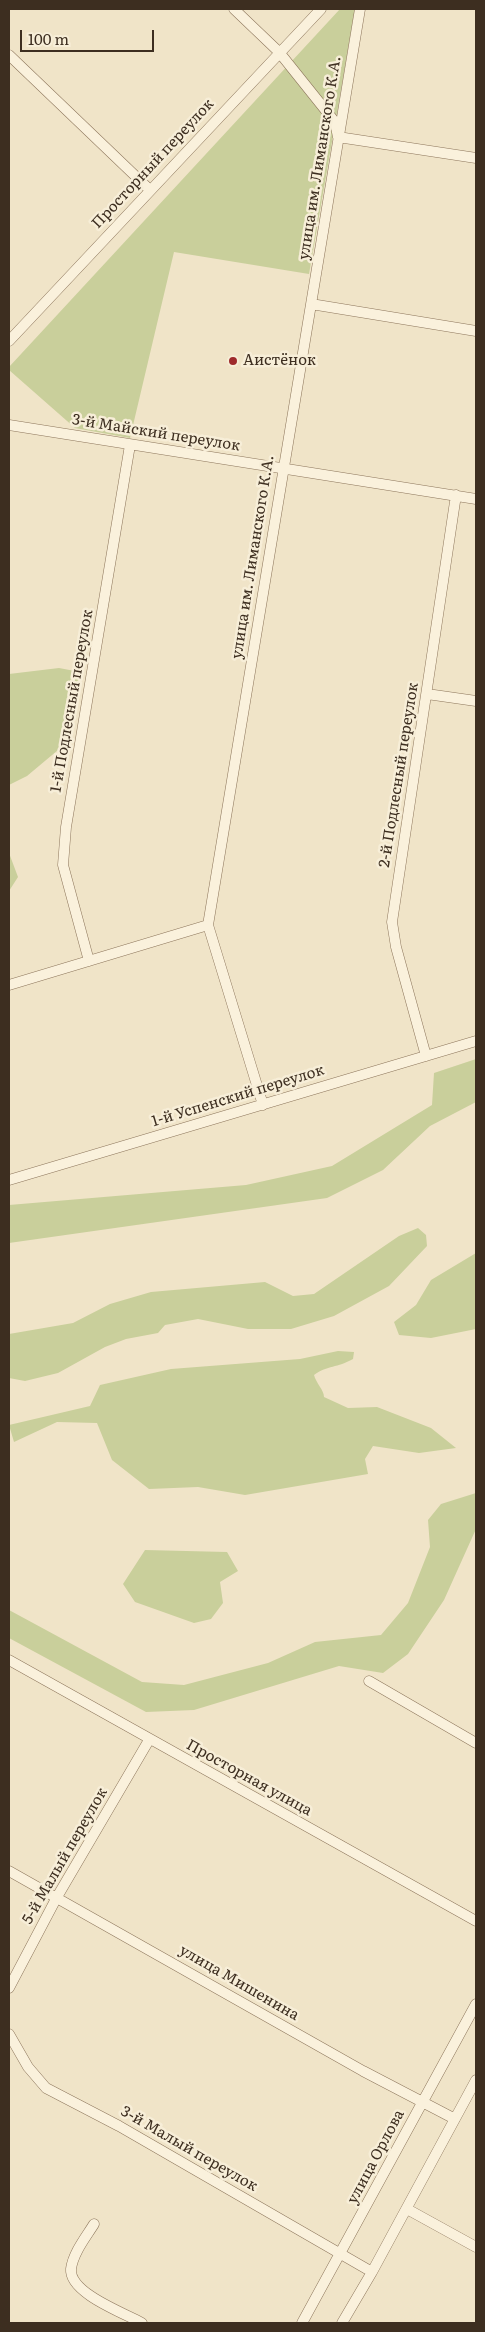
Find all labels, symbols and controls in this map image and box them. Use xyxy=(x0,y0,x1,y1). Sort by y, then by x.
scale bar xyxy=(22,20,156,52)
text: 100 m xyxy=(28,27,69,50)
street label: улица им. Лиманского К.А. xyxy=(295,55,345,261)
street label: Просторный переулок xyxy=(88,95,218,233)
place label: Аистёнок xyxy=(243,352,316,370)
marker: Аистёнок xyxy=(227,355,239,367)
street label: 3-й Майский переулок xyxy=(71,411,241,455)
street label: улица им. Лиманского К.А. xyxy=(228,454,278,660)
street label: 1-й Подлесный переулок xyxy=(47,608,97,794)
street label: 2-й Подлесный переулок xyxy=(375,681,423,869)
street label: 1-й Успенский переулок xyxy=(150,1061,326,1131)
street label: Просторная улица xyxy=(183,1736,315,1820)
street label: 5-й Малый переулок xyxy=(19,1785,111,1927)
street label: улица Мишенина xyxy=(176,1941,302,2025)
street label: 3-й Малый переулок xyxy=(117,2103,261,2195)
street label: улица Орлова xyxy=(344,2107,408,2207)

